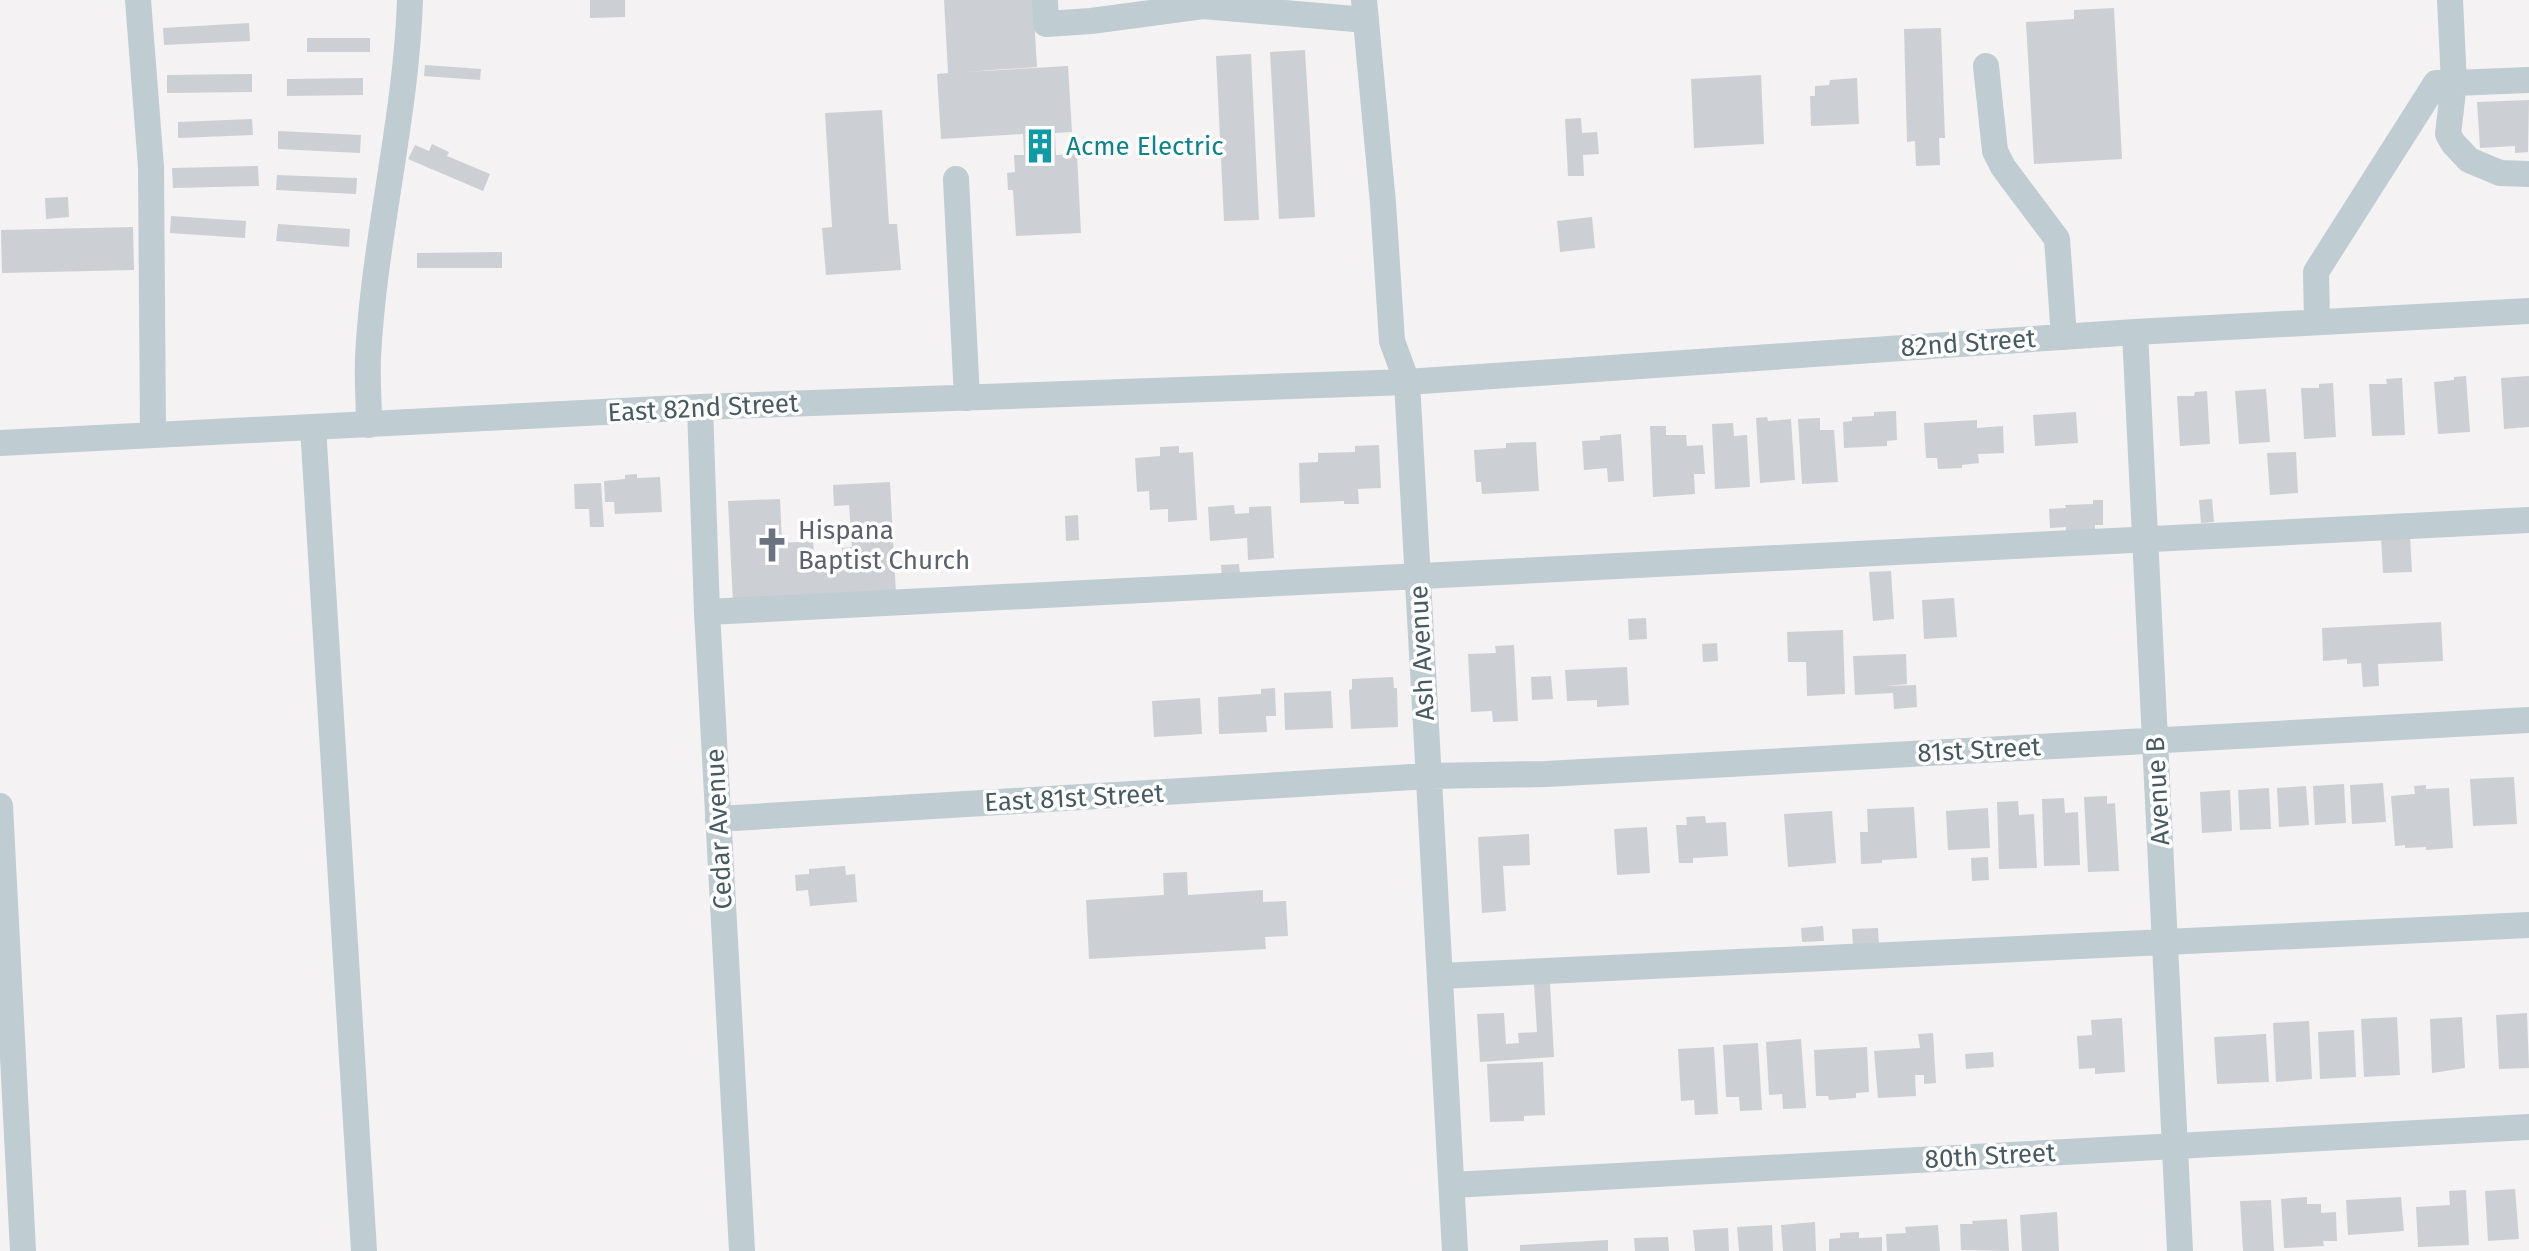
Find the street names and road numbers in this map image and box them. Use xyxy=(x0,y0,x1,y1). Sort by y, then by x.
street label: 82nd Street xyxy=(1900,323,2037,363)
street label: East 82nd Street xyxy=(607,387,800,428)
street label: Ash Avenue xyxy=(1403,585,1441,721)
street label: 81st Street xyxy=(1916,731,2042,769)
street label: Avenue B xyxy=(2140,736,2176,846)
street label: Cedar Avenue xyxy=(699,748,739,910)
street label: East 81st Street xyxy=(983,778,1165,818)
street label: 80th Street xyxy=(1924,1137,2057,1175)

